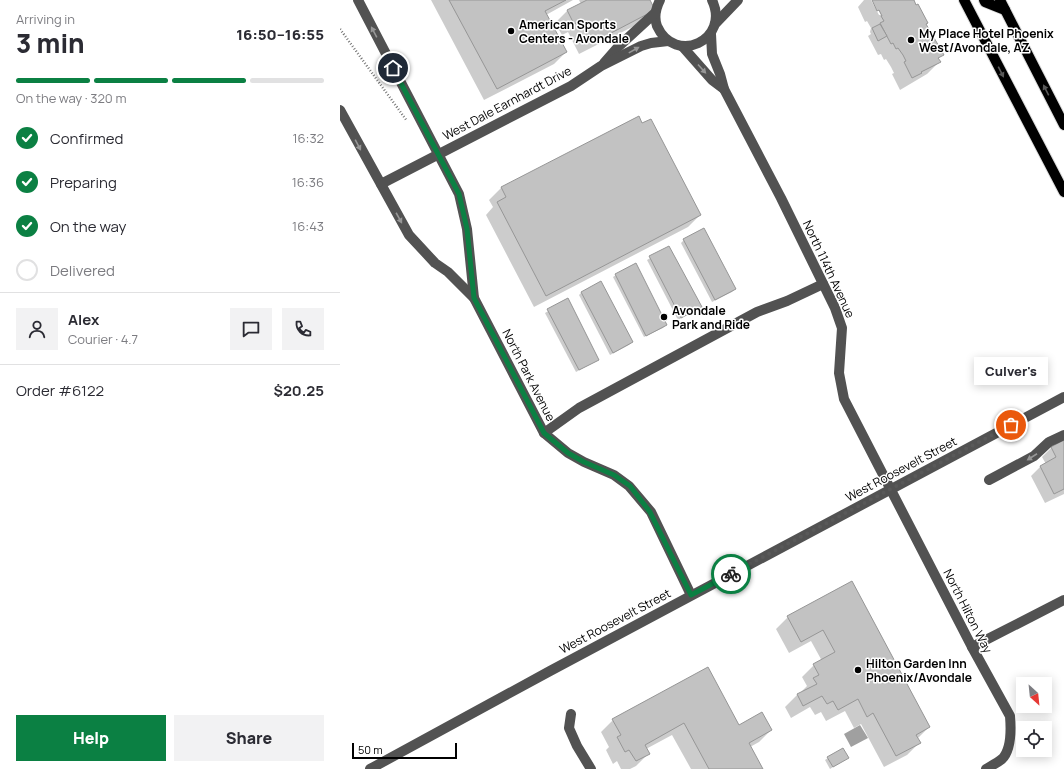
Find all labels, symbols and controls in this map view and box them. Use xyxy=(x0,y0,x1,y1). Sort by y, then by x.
text: Arriving in xyxy=(16,10,75,28)
place label: American Sports Centers - Avondale xyxy=(519,16,629,47)
text: 16:50–16:55 xyxy=(236,24,324,45)
text: 3 min xyxy=(16,25,85,61)
place label: My Place Hotel Phoenix West/Avondale, AZ xyxy=(919,25,1054,56)
one-way arrow xyxy=(371,26,378,38)
marker: American Sports Centers - Avondale xyxy=(506,26,516,36)
marker: My Place Hotel Phoenix West/Avondale, AZ xyxy=(906,35,916,45)
one-way arrow xyxy=(628,47,639,54)
pin xyxy=(376,51,410,85)
icon: home xyxy=(382,57,404,79)
street label: West Dale Earnhardt Drive xyxy=(440,62,574,144)
one-way arrow xyxy=(698,64,707,74)
one-way arrow xyxy=(998,66,1004,78)
one-way arrow xyxy=(1043,85,1049,96)
text: On the way · 320 m xyxy=(16,89,126,107)
icon: check xyxy=(16,127,38,149)
text: Confirmed xyxy=(50,128,123,149)
text: 16:32 xyxy=(292,129,324,147)
one-way arrow xyxy=(355,139,362,150)
icon: check xyxy=(16,171,38,193)
text: Preparing xyxy=(50,172,117,193)
text: 16:36 xyxy=(292,173,324,191)
one-way arrow xyxy=(396,213,402,224)
icon: check xyxy=(16,215,38,237)
text: On the way xyxy=(50,216,126,237)
text: 16:43 xyxy=(292,217,324,235)
street label: North 114th Avenue xyxy=(799,217,859,321)
text: Delivered xyxy=(50,260,115,281)
place label: Avondale Park and Ride xyxy=(672,302,750,333)
button: person xyxy=(16,308,58,350)
button: chat xyxy=(230,308,272,350)
button: phone xyxy=(282,308,324,350)
text: Alex xyxy=(68,309,99,330)
marker: Avondale Park and Ride xyxy=(659,312,669,322)
street label: North Park Avenue xyxy=(498,326,560,424)
text: Courier · 4.7 xyxy=(68,330,138,348)
callout: Culver's xyxy=(974,357,1048,385)
text: Culver's xyxy=(985,362,1037,380)
text: Order #6122 xyxy=(16,380,104,401)
text: $20.25 xyxy=(274,380,324,401)
pin xyxy=(994,408,1028,442)
icon: bag xyxy=(1000,414,1022,436)
street label: West Roosevelt Street xyxy=(842,432,960,506)
one-way arrow xyxy=(1026,453,1038,460)
courier xyxy=(711,554,751,594)
icon: bike xyxy=(720,563,742,585)
street label: North Hilton Way xyxy=(939,566,997,657)
street label: West Roosevelt Street xyxy=(556,584,674,658)
place label: Hilton Garden Inn Phoenix/Avondale xyxy=(866,655,972,686)
marker: Hilton Garden Inn Phoenix/Avondale xyxy=(853,665,863,675)
north arrow xyxy=(1016,677,1052,713)
map controls xyxy=(1016,677,1052,757)
button: Help xyxy=(16,715,166,761)
button: Share xyxy=(174,715,324,761)
button: locate xyxy=(1016,721,1052,757)
scale bar xyxy=(352,741,457,760)
text: 50 m xyxy=(358,742,383,757)

